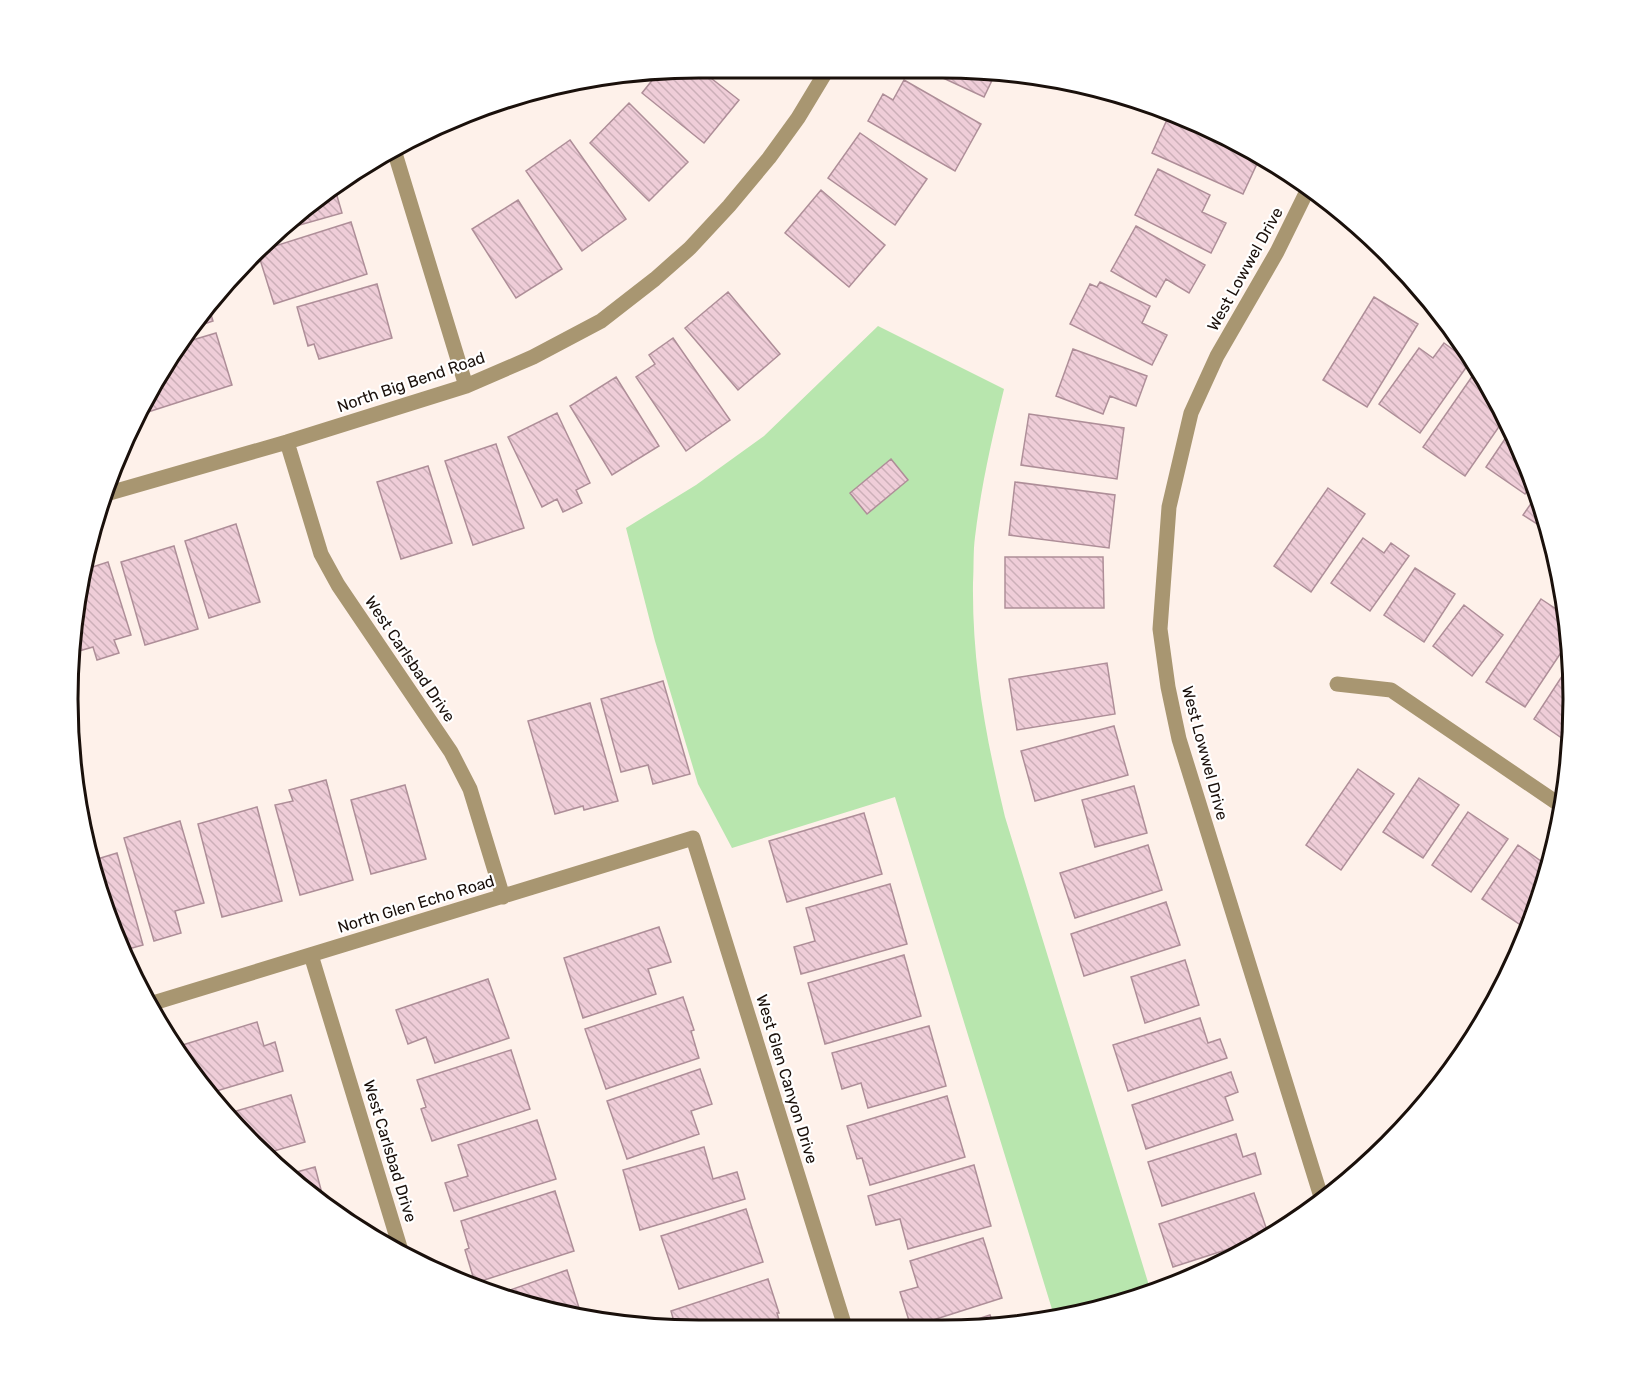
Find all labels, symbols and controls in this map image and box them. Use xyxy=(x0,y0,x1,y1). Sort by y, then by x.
street label: West Lowwel Drive xyxy=(1203,204,1287,334)
street label: North Big Bend Road xyxy=(335,348,487,416)
street label: West Carlsbad Drive xyxy=(361,592,459,726)
street label: West Lowwel Drive xyxy=(1178,684,1232,822)
street label: North Glen Echo Road xyxy=(335,871,497,937)
street label: West Glen Canyon Drive xyxy=(752,992,822,1166)
street label: West Carlsbad Drive xyxy=(359,1078,421,1224)

